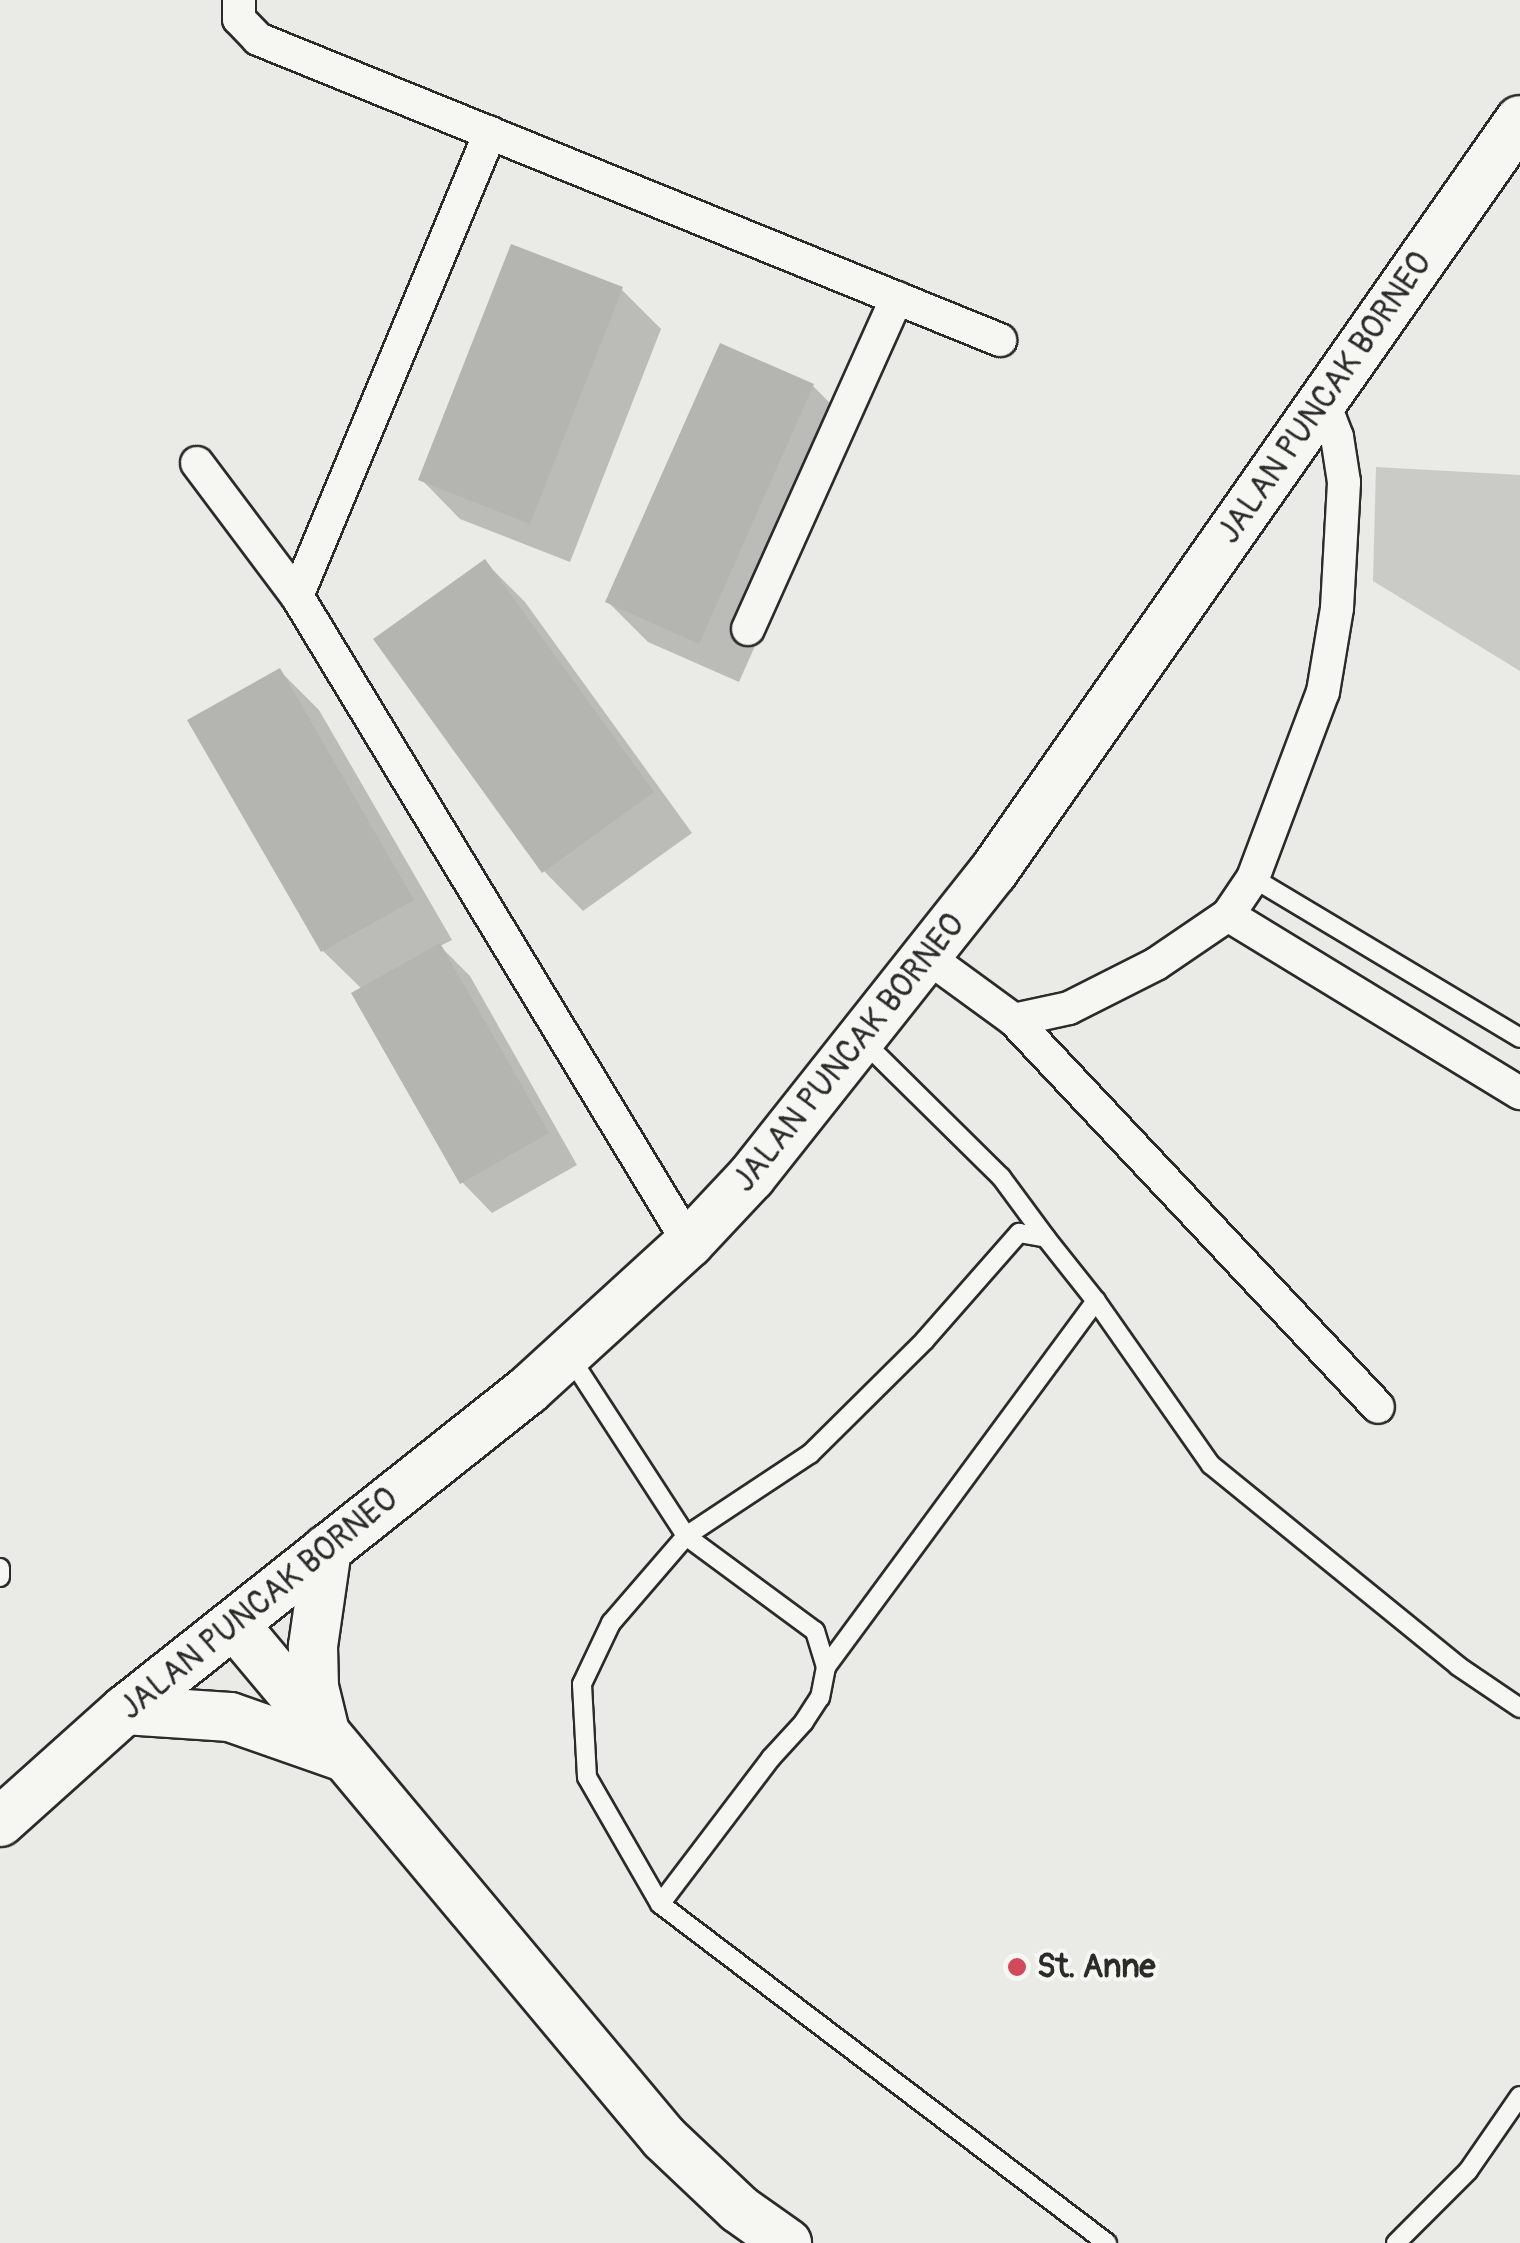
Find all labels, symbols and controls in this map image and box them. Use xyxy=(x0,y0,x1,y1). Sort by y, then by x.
street label: JALAN PUNCAK BORNEO xyxy=(1210,245,1440,551)
street label: JALAN PUNCAK BORNEO xyxy=(725,906,973,1200)
street label: JALAN PUNCAK BORNEO xyxy=(112,1480,406,1728)
place label: St. Anne xyxy=(1037,1948,1155,1986)
marker: St. Anne xyxy=(1006,1956,1028,1978)

